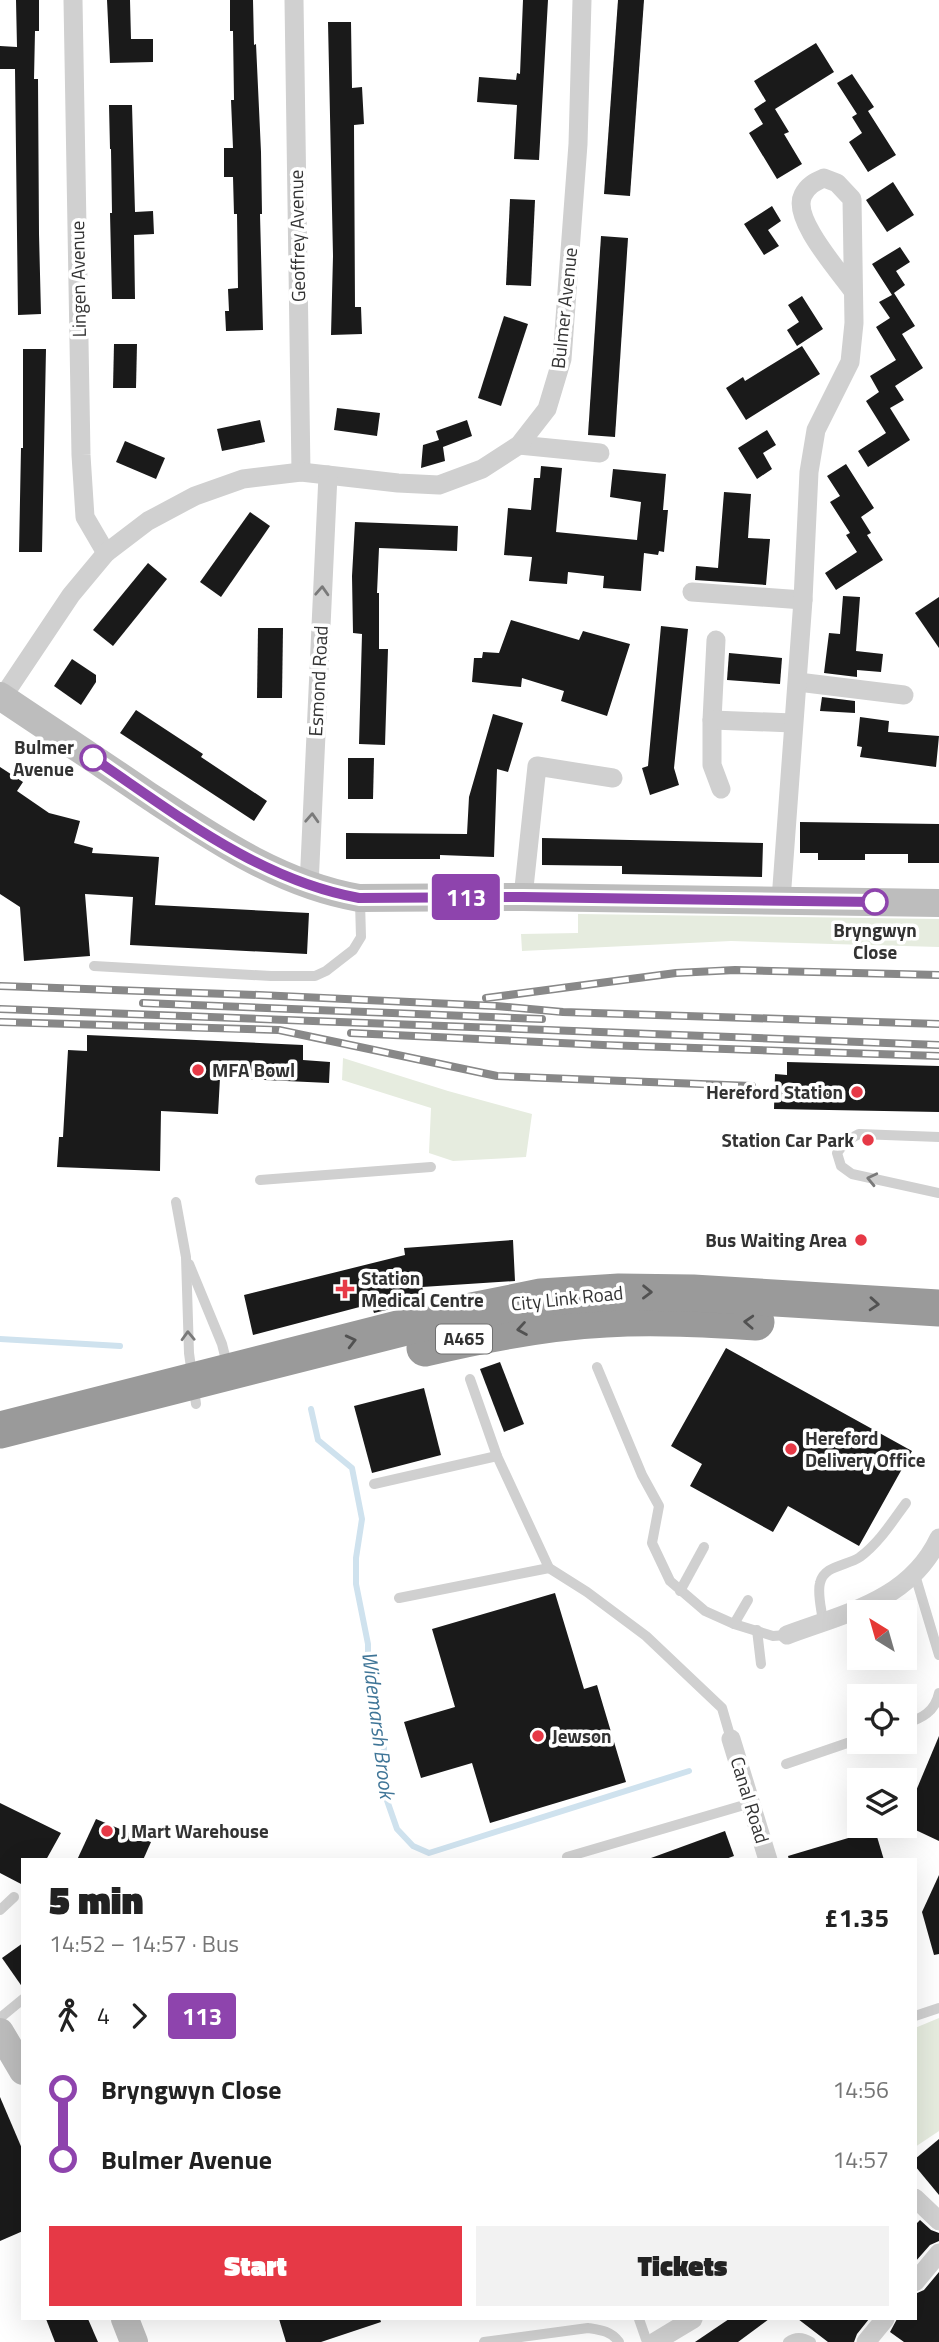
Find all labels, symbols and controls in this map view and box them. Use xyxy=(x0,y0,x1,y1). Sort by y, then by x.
street label: Geoffrey Avenue xyxy=(281,170,312,303)
street label: Lingen Avenue xyxy=(62,220,93,338)
street label: Bulmer Avenue xyxy=(543,246,584,370)
one-way arrow xyxy=(315,585,330,596)
street label: Esmond Road xyxy=(300,625,335,737)
place label: Bulmer Avenue xyxy=(13,732,74,783)
marker: Bulmer Avenue xyxy=(80,745,106,771)
one-way arrow xyxy=(304,812,319,823)
line badge: 113 xyxy=(426,874,506,920)
text: 113 xyxy=(446,879,486,915)
marker: Bryngwyn Close xyxy=(862,889,888,915)
place label: Bryngwyn Close xyxy=(833,915,917,966)
place label: MFA Bowl xyxy=(212,1055,295,1084)
marker: MFA Bowl xyxy=(190,1062,206,1078)
place label: Hereford Station xyxy=(706,1077,843,1106)
marker: Hereford Station xyxy=(849,1084,865,1100)
place label: Station Car Park xyxy=(722,1125,854,1154)
marker: Station Car Park xyxy=(860,1132,876,1148)
one-way arrow xyxy=(866,1172,878,1187)
place label: Bus Waiting Area xyxy=(705,1225,847,1254)
marker: Bus Waiting Area xyxy=(853,1232,869,1248)
place label: Station Medical Centre xyxy=(361,1263,484,1314)
street label: City Link Road xyxy=(510,1277,624,1318)
marker: Station Medical Centre xyxy=(335,1279,355,1299)
one-way arrow xyxy=(642,1284,653,1300)
one-way arrow xyxy=(869,1296,880,1311)
one-way arrow xyxy=(743,1314,754,1329)
one-way arrow xyxy=(516,1321,528,1336)
road number: A465 xyxy=(436,1324,492,1354)
one-way arrow xyxy=(181,1330,196,1341)
one-way arrow xyxy=(345,1335,357,1349)
place label: Hereford Delivery Office xyxy=(805,1423,926,1474)
marker: Hereford Delivery Office xyxy=(783,1441,799,1457)
north arrow xyxy=(847,1600,917,1670)
map controls xyxy=(847,1600,917,1838)
water label: Widemarsh Brook xyxy=(354,1649,404,1803)
button: locate xyxy=(847,1684,917,1754)
place label: Jewson xyxy=(552,1721,612,1750)
marker: Jewson xyxy=(530,1728,546,1744)
street label: Canal Road xyxy=(724,1753,777,1847)
button: layers xyxy=(847,1768,917,1838)
place label: J Mart Warehouse xyxy=(121,1816,269,1845)
marker: J Mart Warehouse xyxy=(99,1823,115,1839)
text: 5 min xyxy=(49,1871,143,1929)
text: £1.35 xyxy=(824,1898,889,1937)
text: 14:52 – 14:57 · Bus xyxy=(49,1926,239,1961)
icon: walk xyxy=(49,1997,87,2035)
icon: forward xyxy=(120,1997,158,2035)
text: 4 xyxy=(97,1998,110,2033)
text: 113 xyxy=(182,1998,222,2034)
text: Bryngwyn Close xyxy=(101,2070,281,2109)
text: 14:56 xyxy=(832,2072,889,2107)
text: Bulmer Avenue xyxy=(101,2140,272,2179)
text: 14:57 xyxy=(832,2142,889,2177)
button: Start xyxy=(49,2226,462,2306)
button: Tickets xyxy=(476,2226,889,2306)

